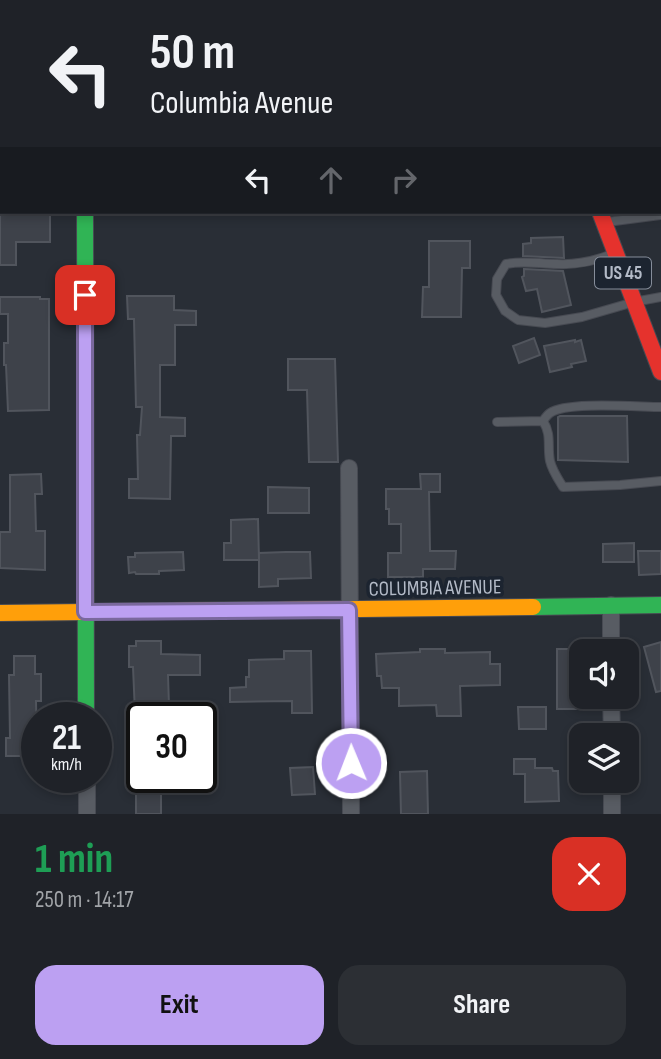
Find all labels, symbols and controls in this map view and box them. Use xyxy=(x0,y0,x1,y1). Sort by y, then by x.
text: 50 m xyxy=(150,24,235,83)
icon: left xyxy=(35,28,126,119)
text: Columbia Avenue xyxy=(150,84,333,123)
icon: left xyxy=(239,161,277,199)
icon: ahead xyxy=(312,161,350,199)
icon: right xyxy=(385,161,423,199)
road number: US 45 xyxy=(595,258,651,288)
pin xyxy=(55,265,115,325)
icon: arrive xyxy=(66,276,104,314)
street label: COLUMBIA AVENUE xyxy=(368,574,502,602)
map controls xyxy=(569,639,639,793)
button: sound xyxy=(569,639,639,709)
speed limit sign: 30 xyxy=(126,702,217,793)
text: 21 xyxy=(52,717,81,760)
button: layers xyxy=(569,723,639,793)
position arrow xyxy=(314,726,388,800)
text: km/h xyxy=(51,754,82,775)
text: 1 min xyxy=(35,834,113,885)
button: close xyxy=(552,837,626,911)
text: 250 m · 14:17 xyxy=(35,886,134,914)
button: Exit xyxy=(35,965,324,1045)
button: Share xyxy=(338,965,626,1045)

